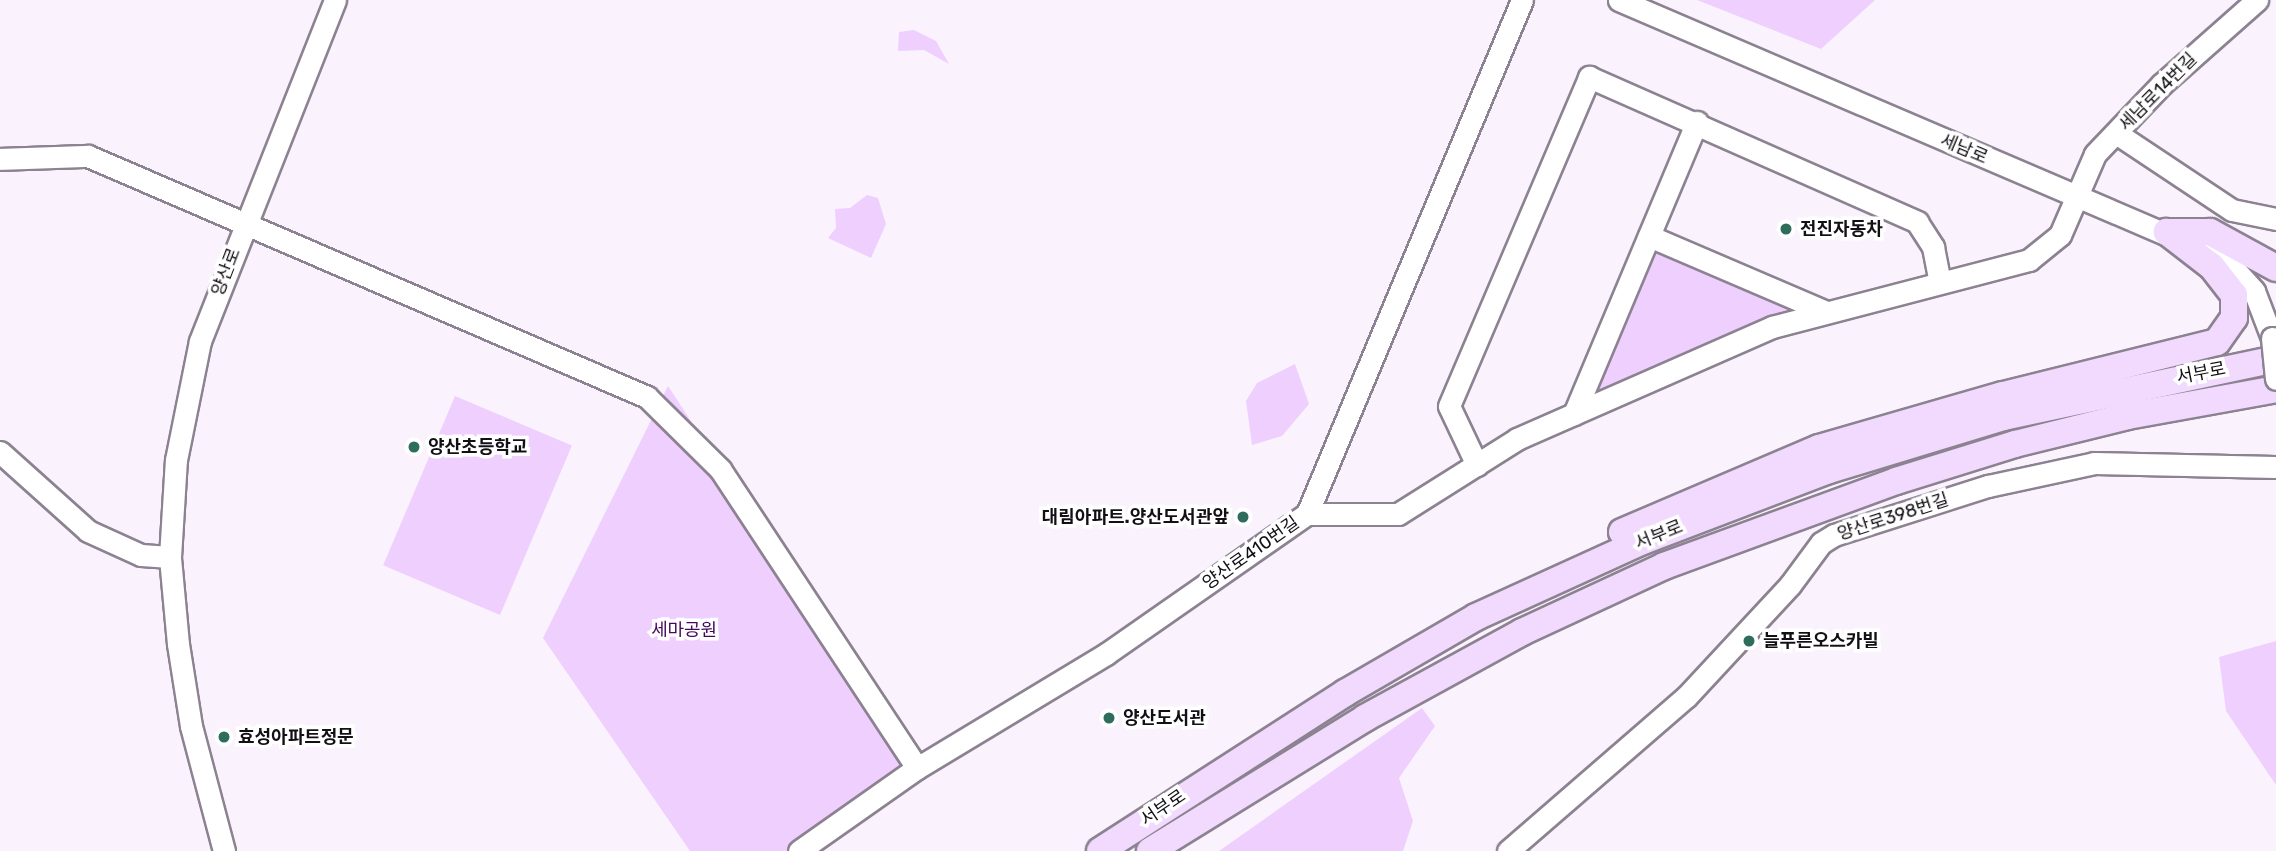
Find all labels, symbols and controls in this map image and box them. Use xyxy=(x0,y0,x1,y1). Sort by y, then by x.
street label: 세남로14번길 xyxy=(2114,48,2202,136)
street label: 세남로 xyxy=(1937,129,1991,169)
place label: 전진자동차 xyxy=(1800,218,1883,240)
marker: 전진자동차 xyxy=(1778,221,1794,237)
street label: 양산로 xyxy=(207,245,245,299)
street label: 서부로 xyxy=(2175,358,2227,388)
place label: 양산초등학교 xyxy=(428,436,527,458)
marker: 양산초등학교 xyxy=(406,439,422,455)
street label: 양산로398번길 xyxy=(1835,489,1951,545)
place label: 대림아파트.양산도서관앞 xyxy=(1042,506,1229,528)
marker: 대림아파트.양산도서관앞 xyxy=(1235,509,1251,525)
street label: 양산로410번길 xyxy=(1199,512,1303,594)
street label: 서부로 xyxy=(1632,516,1686,554)
park label: 세마공원 xyxy=(651,619,717,641)
place label: 늘푸른오스카빌 xyxy=(1763,630,1879,652)
marker: 늘푸른오스카빌 xyxy=(1741,633,1757,649)
place label: 양산도서관 xyxy=(1123,707,1206,729)
marker: 양산도서관 xyxy=(1101,710,1117,726)
place label: 효성아파트정문 xyxy=(238,726,354,748)
marker: 효성아파트정문 xyxy=(216,729,232,745)
street label: 서부로 xyxy=(1136,785,1190,831)

